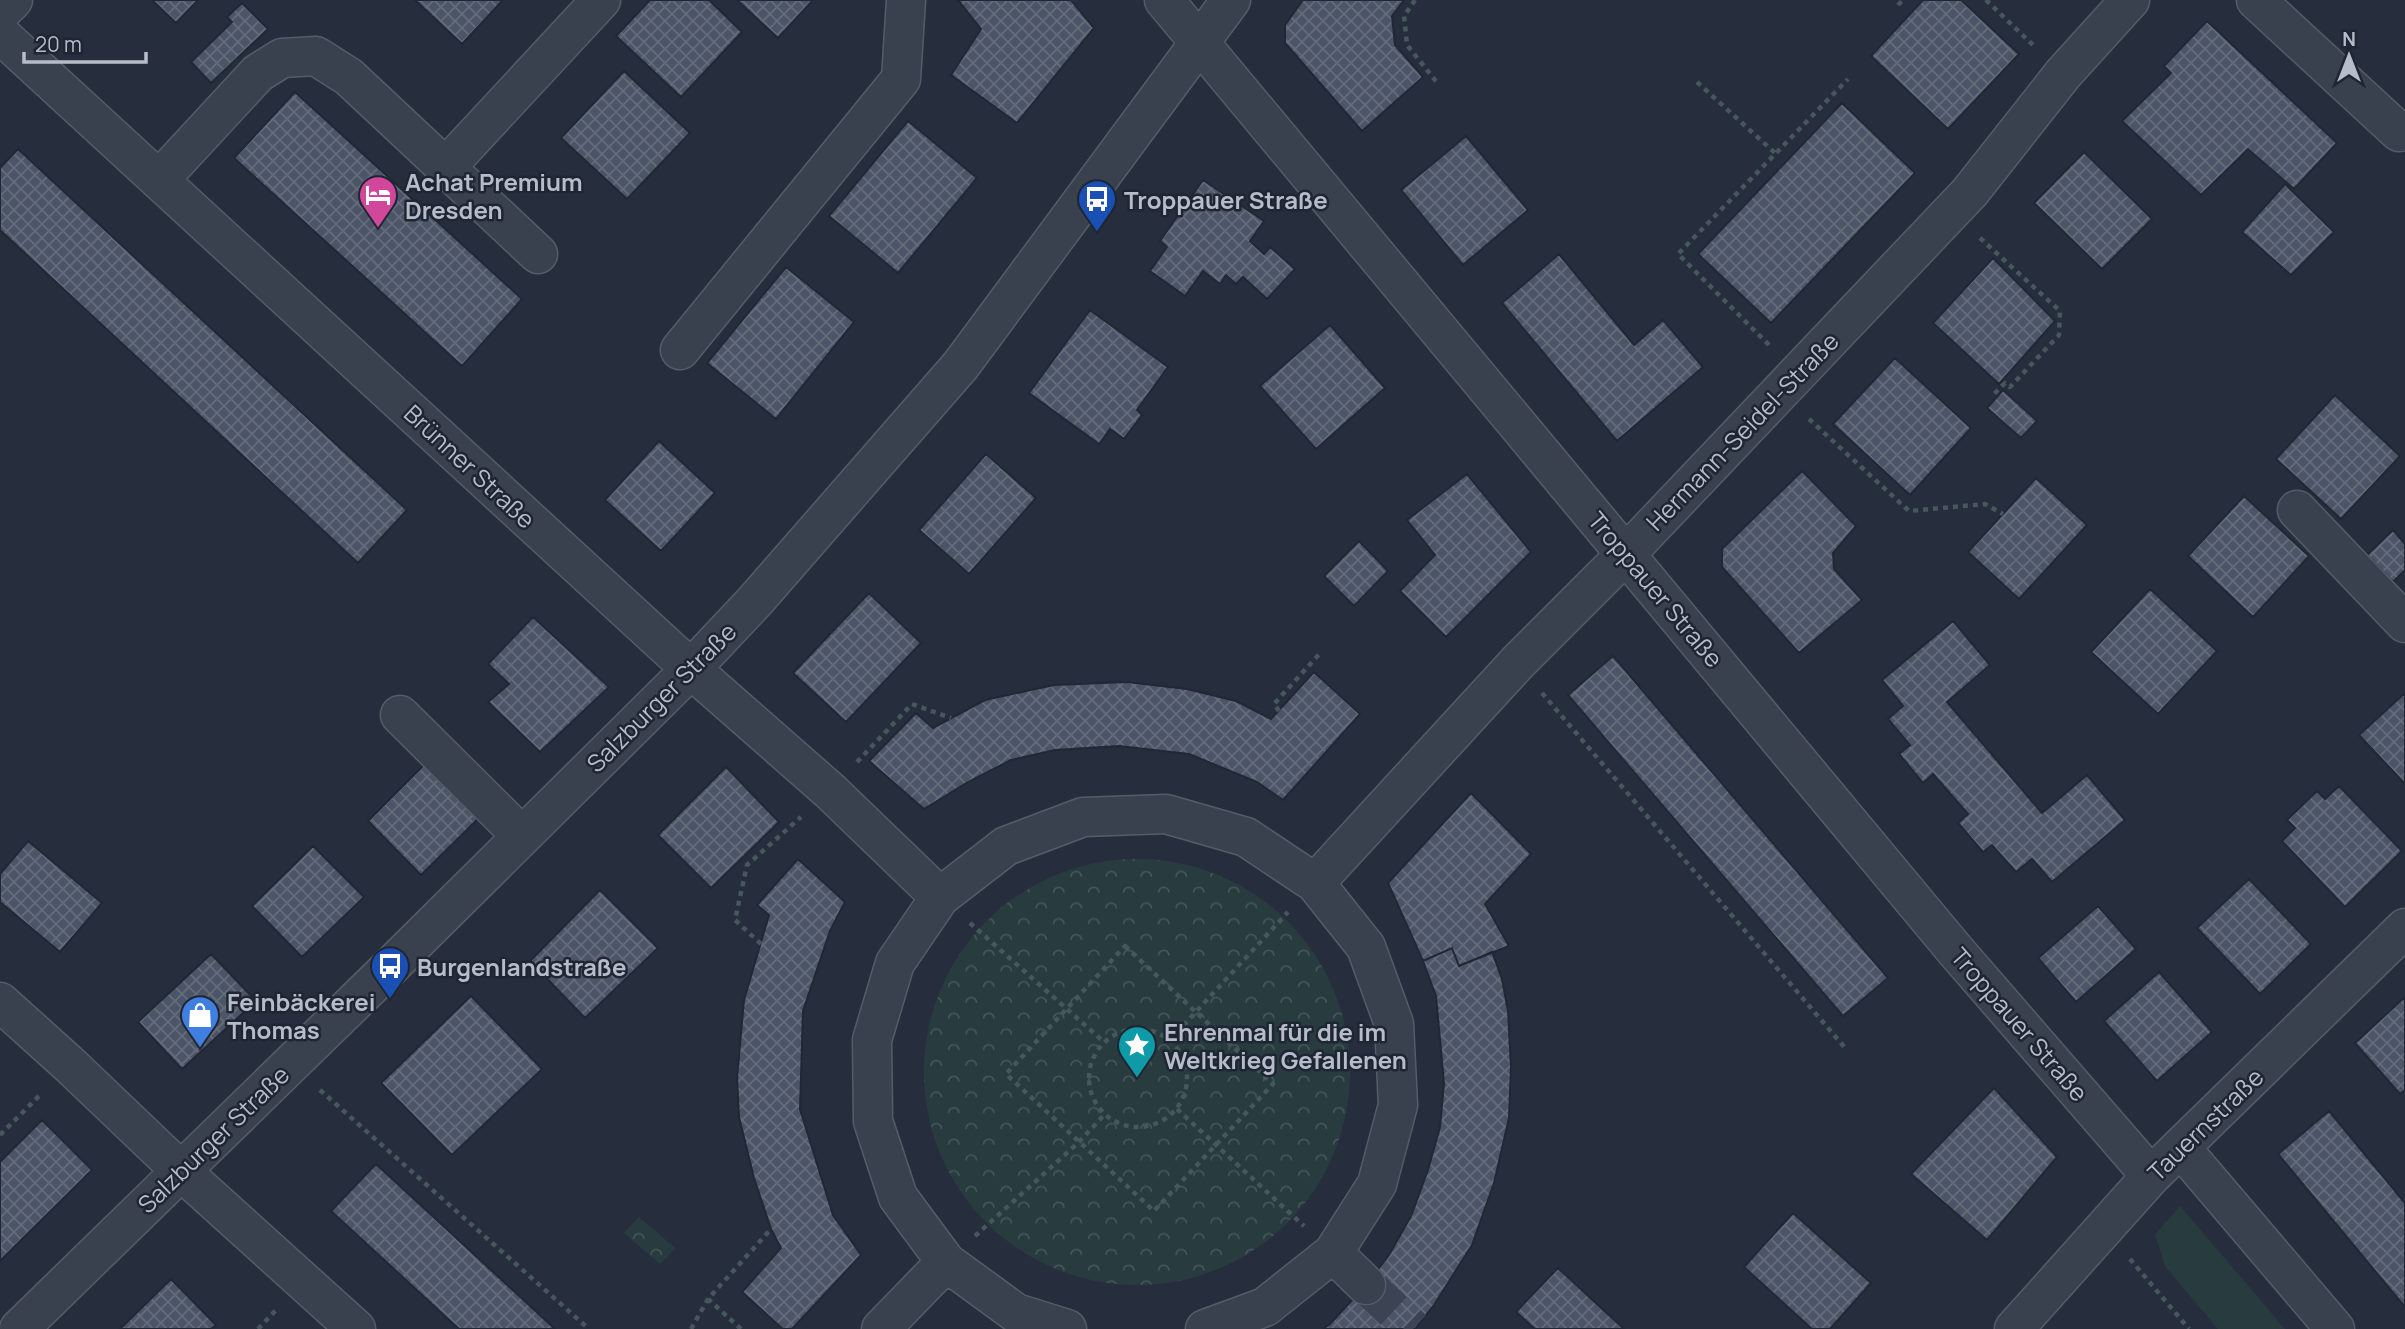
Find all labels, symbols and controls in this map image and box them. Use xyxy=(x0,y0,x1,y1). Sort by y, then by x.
scale bar xyxy=(24,21,147,65)
north arrow xyxy=(2314,21,2384,91)
text: N xyxy=(2342,26,2356,52)
text: 20 m xyxy=(35,30,82,58)
place label: Achat Premium Dresden xyxy=(405,165,583,226)
hotel icon: Achat Premium Dresden xyxy=(357,174,399,229)
bus stop icon: Troppauer Straße xyxy=(1076,178,1118,233)
place label: Troppauer Straße xyxy=(1124,183,1328,216)
street label: Hermann-Seidel-Straße xyxy=(1638,325,1846,537)
street label: Brünner Straße xyxy=(397,397,543,535)
street label: Troppauer Straße xyxy=(1581,504,1731,674)
street label: Salzburger Straße xyxy=(579,615,743,779)
street label: Troppauer Straße xyxy=(1944,940,2096,1108)
bus stop icon: Burgenlandstraße xyxy=(369,945,411,1000)
place label: Burgenlandstraße xyxy=(417,950,626,983)
place label: Feinbäckerei Thomas xyxy=(227,985,375,1046)
shop icon: Feinbäckerei Thomas xyxy=(179,994,221,1049)
place label: Ehrenmal für die im Weltkrieg Gefallenen xyxy=(1164,1015,1407,1076)
place icon: Ehrenmal für die im Weltkrieg Gefallenen xyxy=(1116,1024,1158,1079)
street label: Salzburger Straße xyxy=(130,1058,296,1220)
street label: Tauernstraße xyxy=(2140,1060,2270,1188)

